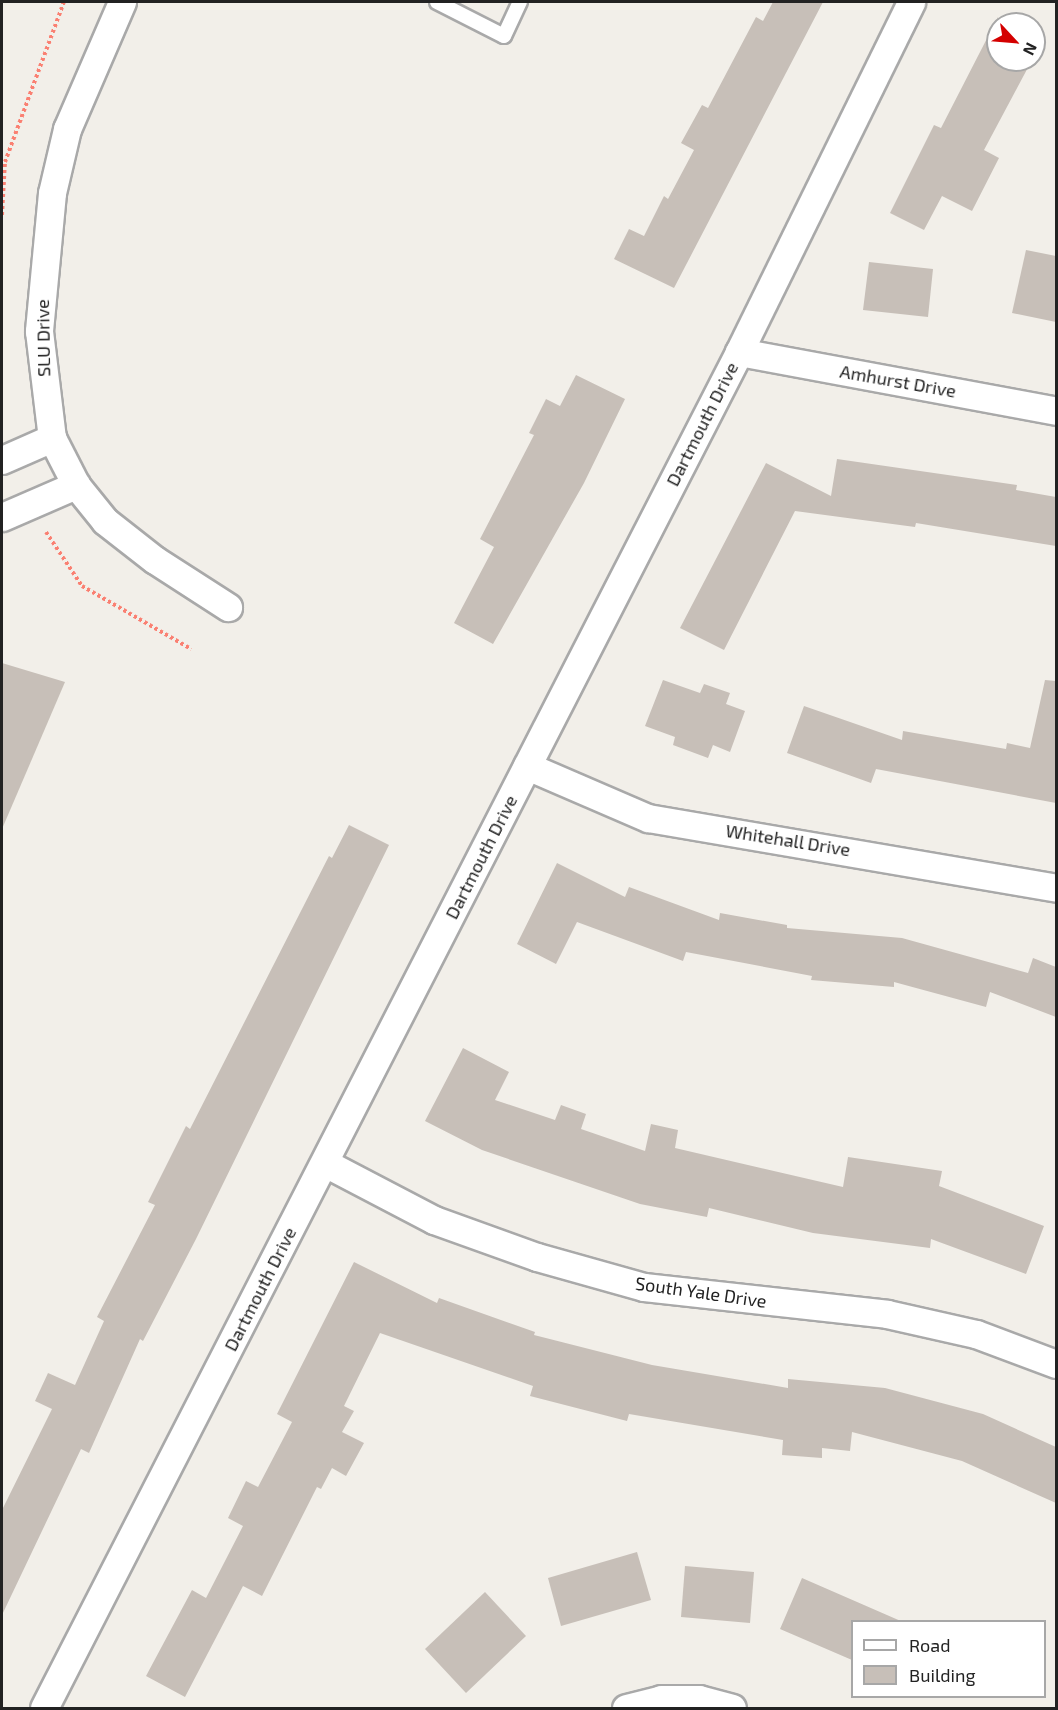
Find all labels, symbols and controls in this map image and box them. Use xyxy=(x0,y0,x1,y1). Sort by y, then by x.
north arrow xyxy=(986,12,1046,72)
text: N xyxy=(1020,40,1042,59)
street label: SLU Drive xyxy=(32,299,54,377)
street label: Dartmouth Drive xyxy=(661,358,743,490)
street label: Amhurst Drive xyxy=(838,360,958,402)
street label: Dartmouth Drive xyxy=(440,791,522,923)
street label: Whitehall Drive xyxy=(724,819,852,861)
street label: Dartmouth Drive xyxy=(219,1223,301,1355)
street label: South Yale Drive xyxy=(634,1272,768,1312)
legend xyxy=(851,1620,1046,1698)
text: Road xyxy=(909,1634,950,1656)
text: Building xyxy=(909,1664,976,1686)

